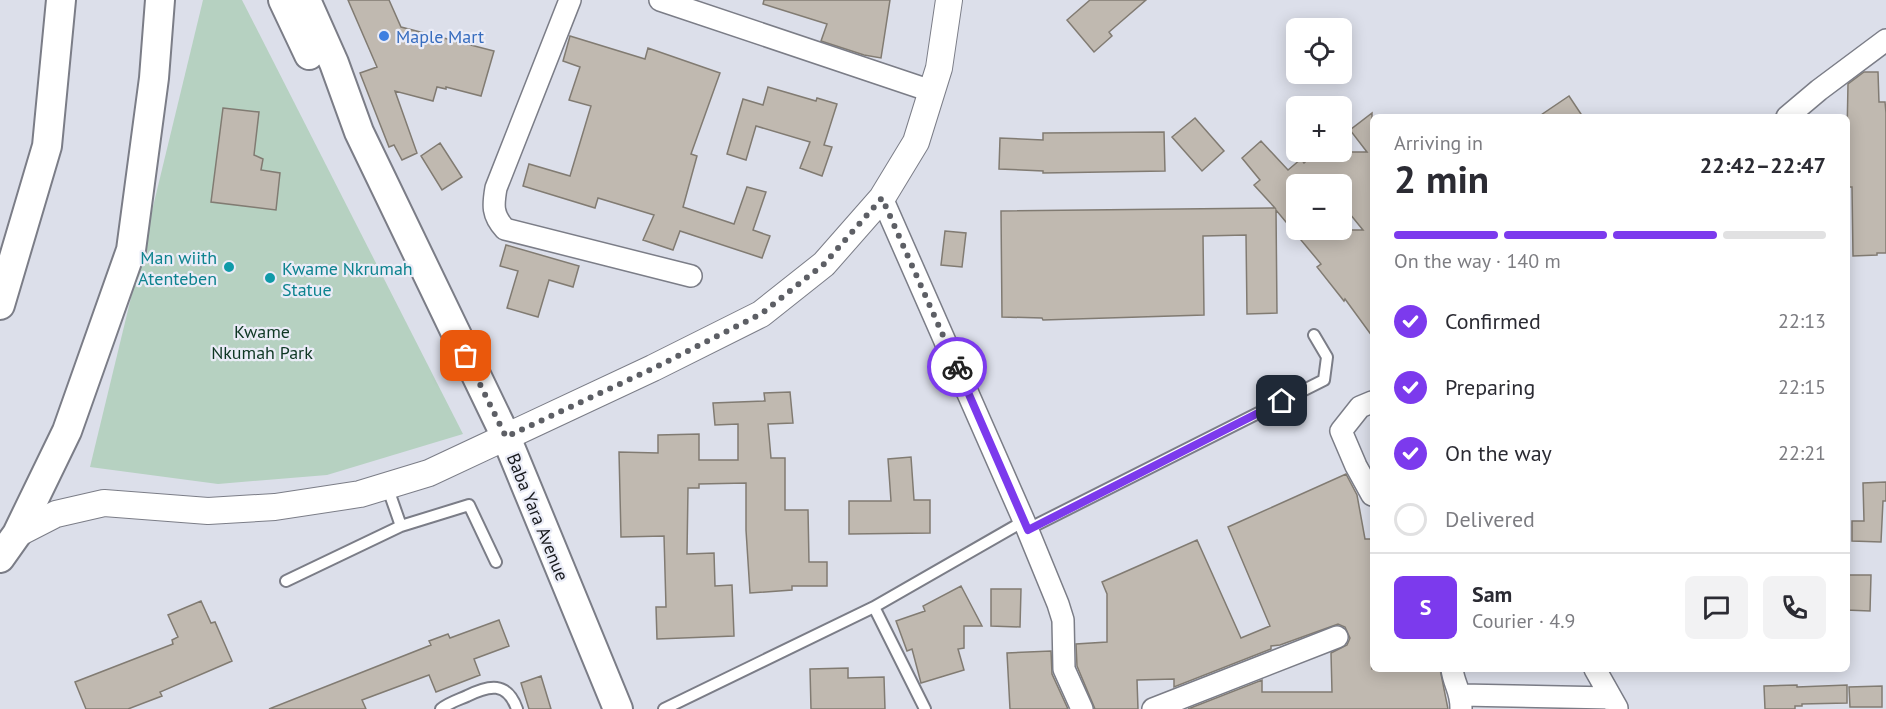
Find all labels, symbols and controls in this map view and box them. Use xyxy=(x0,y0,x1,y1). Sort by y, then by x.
map controls xyxy=(1286,18,1352,240)
button: locate xyxy=(1286,18,1352,84)
place label: Maple Mart xyxy=(396,25,484,48)
marker: Maple Mart xyxy=(377,29,391,43)
button: + xyxy=(1286,96,1352,162)
text: Arriving in xyxy=(1394,130,1483,156)
text: 22:42–22:47 xyxy=(1700,151,1826,179)
text: 2 min xyxy=(1394,153,1489,204)
button: − xyxy=(1286,174,1352,240)
place label: Man wiith Atenteben xyxy=(138,246,217,290)
text: On the way · 140 m xyxy=(1394,248,1561,274)
place label: Kwame Nkrumah Statue xyxy=(282,257,413,301)
marker: Man wiith Atenteben xyxy=(222,260,236,274)
marker: Kwame Nkrumah Statue xyxy=(263,271,277,285)
icon: check xyxy=(1394,305,1427,338)
text: Confirmed xyxy=(1445,307,1541,335)
text: 22:13 xyxy=(1778,308,1826,334)
park label: Kwame Nkumah Park xyxy=(211,320,313,364)
pin xyxy=(440,330,491,381)
courier xyxy=(927,337,987,397)
icon: bag xyxy=(449,339,482,372)
icon: bike xyxy=(941,351,974,384)
icon: check xyxy=(1394,371,1427,404)
text: Preparing xyxy=(1445,373,1535,401)
text: 22:15 xyxy=(1778,374,1826,400)
pin xyxy=(1256,375,1307,426)
icon: home xyxy=(1265,384,1298,417)
icon: check xyxy=(1394,437,1427,470)
text: On the way xyxy=(1445,439,1552,467)
text: 22:21 xyxy=(1778,440,1826,466)
street label: Baba Yara Avenue xyxy=(502,450,574,584)
text: Delivered xyxy=(1445,505,1535,533)
button: chat xyxy=(1685,576,1748,639)
button: phone xyxy=(1763,576,1826,639)
text: Sam xyxy=(1472,580,1512,608)
text: S xyxy=(1420,593,1431,621)
text: Courier · 4.9 xyxy=(1472,608,1575,634)

